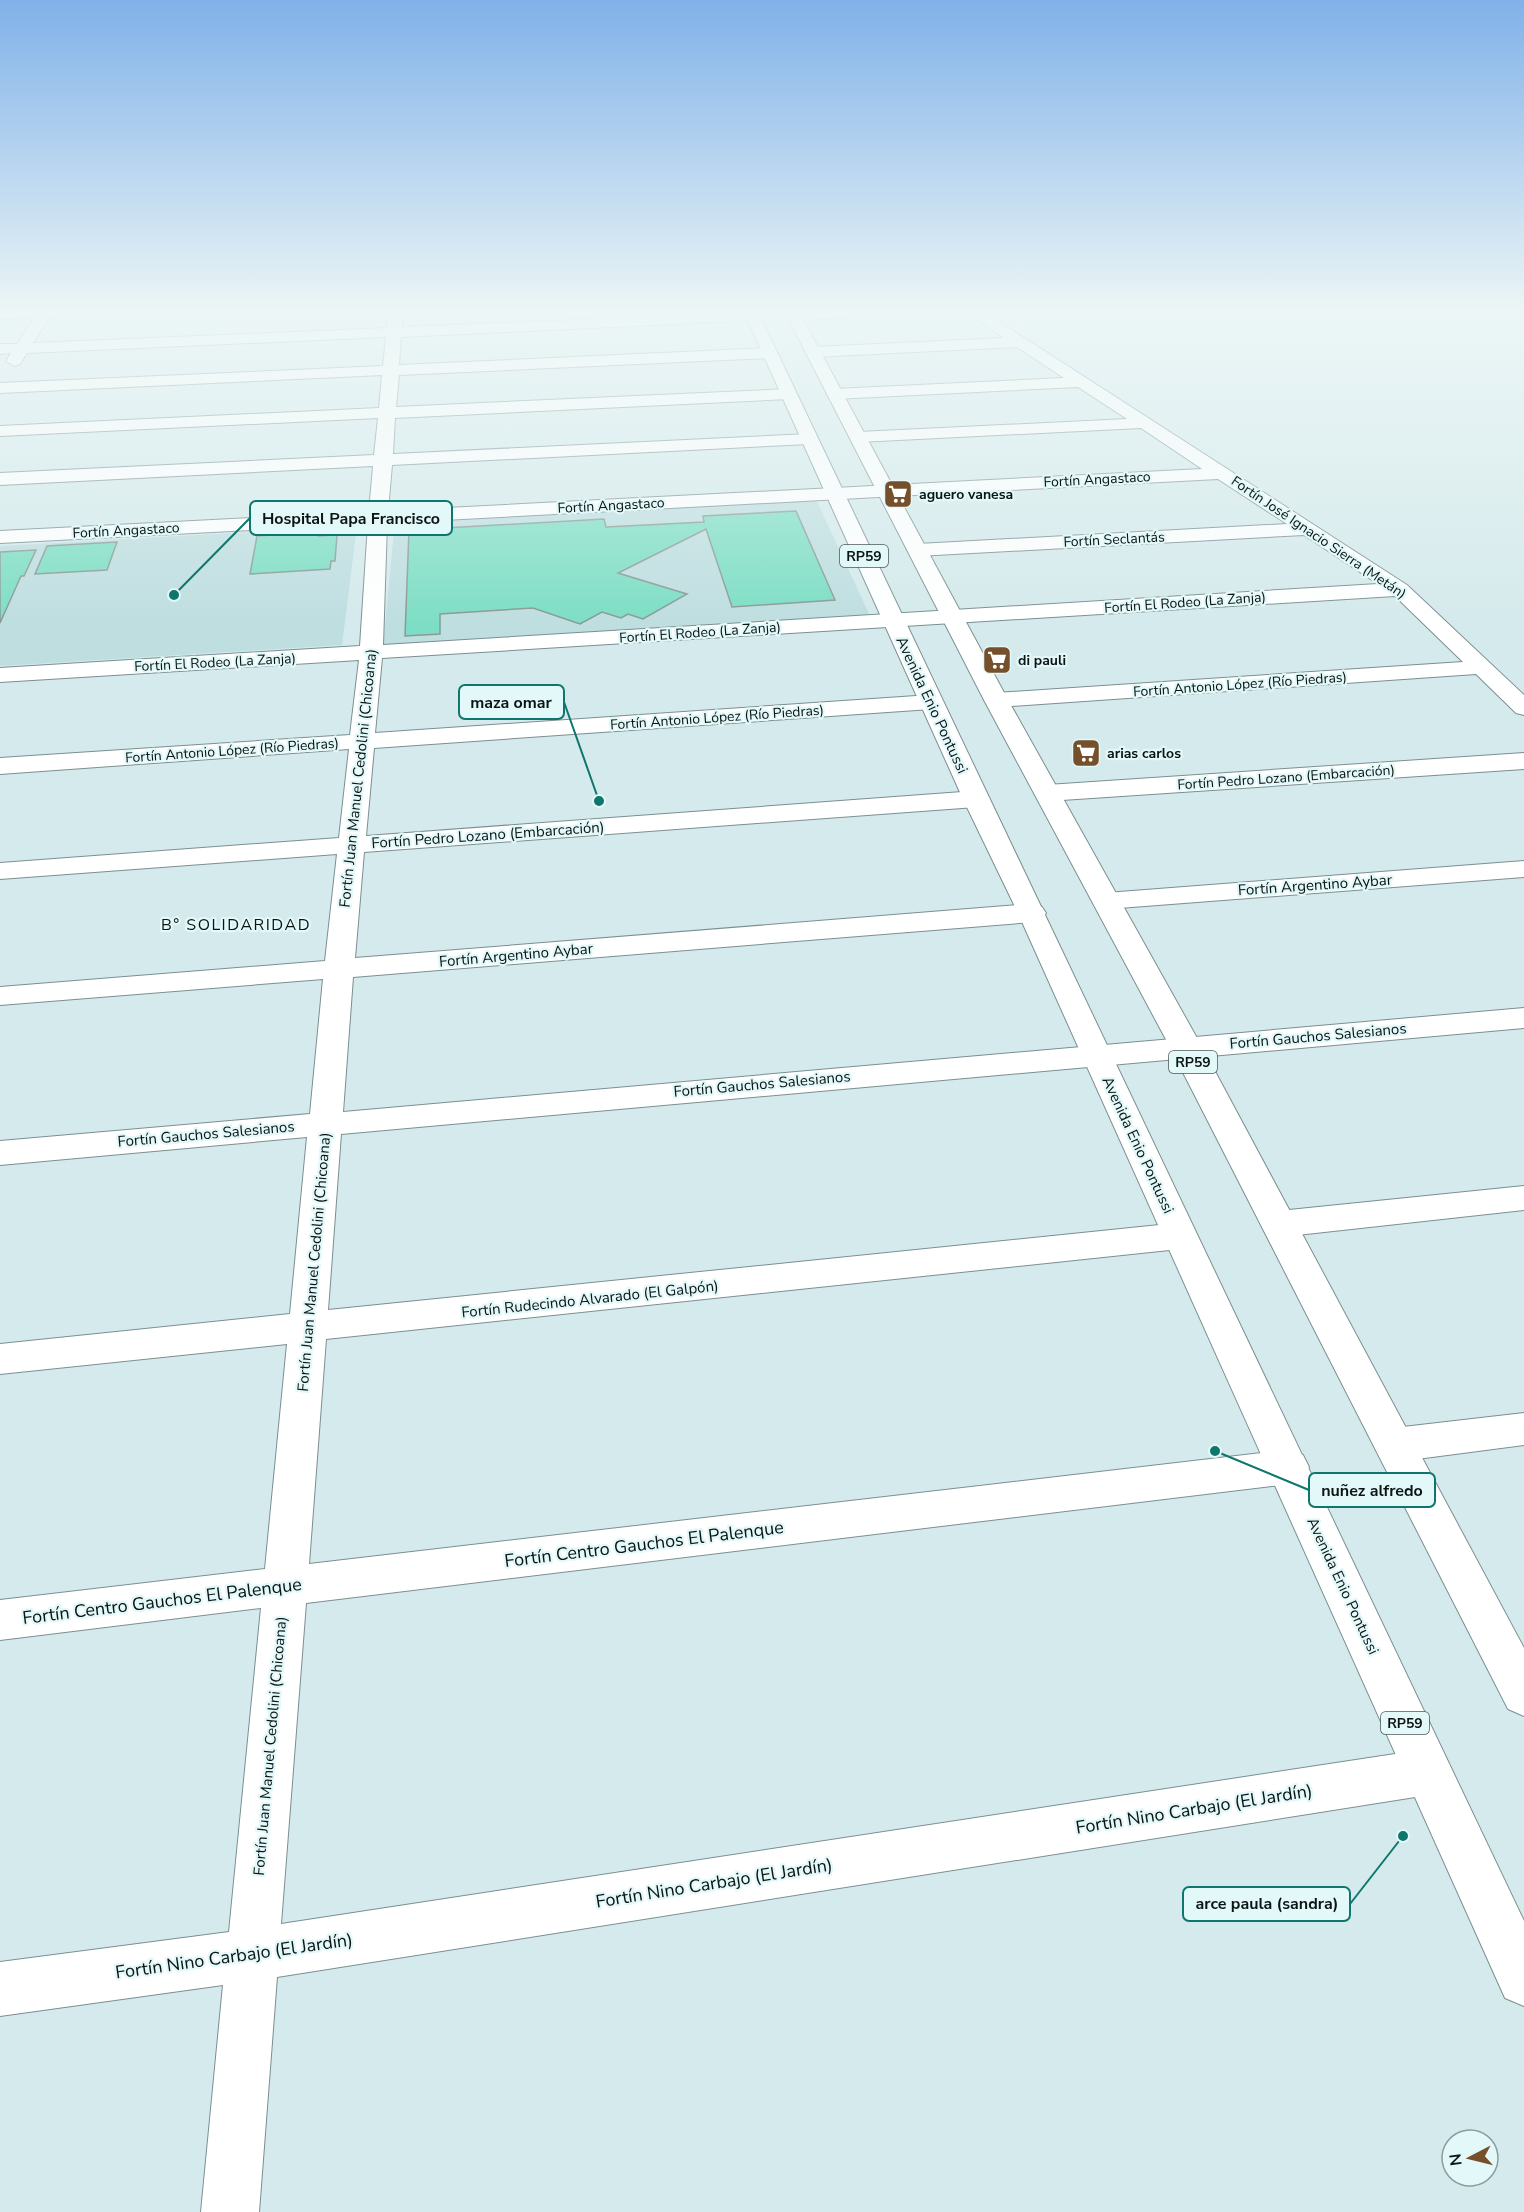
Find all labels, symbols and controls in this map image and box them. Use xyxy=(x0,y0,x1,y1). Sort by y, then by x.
street label: Fortín Angastaco xyxy=(1043,467,1151,492)
street label: Fortín José Ignacio Sierra (Metán) xyxy=(1227,472,1410,603)
supermarket icon: aguero vanesa xyxy=(882,478,914,510)
place label: aguero vanesa xyxy=(919,485,1013,504)
street label: Fortín Angastaco xyxy=(557,493,665,518)
callout: Hospital Papa Francisco xyxy=(250,501,452,535)
text: Hospital Papa Francisco xyxy=(262,508,440,530)
street label: Fortín Angastaco xyxy=(72,518,180,543)
street label: Fortín Seclantás xyxy=(1063,527,1165,552)
road number: RP59 xyxy=(840,545,888,567)
street label: Fortín El Rodeo (La Zanja) xyxy=(1104,587,1266,618)
street label: Fortín El Rodeo (La Zanja) xyxy=(619,617,781,648)
street label: Avenida Enio Pontussi xyxy=(891,633,973,777)
supermarket icon: di pauli xyxy=(981,644,1013,676)
street label: Fortín Juan Manuel Cedolini (Chicoana) xyxy=(334,648,382,908)
street label: Fortín El Rodeo (La Zanja) xyxy=(134,649,296,676)
place label: di pauli xyxy=(1018,651,1066,670)
street label: Fortín Antonio López (Río Piedras) xyxy=(1132,668,1348,701)
callout: maza omar xyxy=(459,685,564,719)
text: maza omar xyxy=(470,692,553,714)
street label: Fortín Antonio López (Río Piedras) xyxy=(609,701,825,734)
street label: Fortín Antonio López (Río Piedras) xyxy=(124,734,340,767)
supermarket icon: arias carlos xyxy=(1070,737,1102,769)
place label: arias carlos xyxy=(1107,744,1181,763)
street label: Fortín Pedro Lozano (Embarcación) xyxy=(1177,760,1395,795)
street label: Fortín Pedro Lozano (Embarcación) xyxy=(371,817,605,853)
street label: Fortín Argentino Aybar xyxy=(1237,870,1393,900)
district label: B° SOLIDARIDAD xyxy=(161,914,311,936)
street label: Fortín Argentino Aybar xyxy=(438,938,594,972)
street label: Fortín Gauchos Salesianos xyxy=(1229,1018,1407,1054)
road number: RP59 xyxy=(1169,1051,1217,1073)
street label: Fortín Gauchos Salesianos xyxy=(673,1066,851,1102)
street label: Avenida Enio Pontussi xyxy=(1097,1073,1179,1217)
street label: Fortín Gauchos Salesianos xyxy=(117,1116,295,1152)
street label: Fortín Juan Manuel Cedolini (Chicoana) xyxy=(293,1132,335,1392)
street label: Fortín Rudecindo Alvarado (El Galpón) xyxy=(460,1276,720,1322)
callout: nuñez alfredo xyxy=(1309,1473,1435,1507)
text: nuñez alfredo xyxy=(1321,1480,1423,1502)
street label: Avenida Enio Pontussi xyxy=(1302,1514,1384,1658)
street label: Fortín Centro Gauchos El Palenque xyxy=(503,1515,785,1573)
street label: Fortín Centro Gauchos El Palenque xyxy=(21,1572,303,1630)
street label: Fortín Juan Manuel Cedolini (Chicoana) xyxy=(249,1616,291,1876)
road number: RP59 xyxy=(1381,1712,1429,1734)
street label: Fortín Nino Carbajo (El Jardín) xyxy=(1074,1778,1314,1840)
street label: Fortín Nino Carbajo (El Jardín) xyxy=(594,1852,834,1914)
callout: arce paula (sandra) xyxy=(1183,1887,1350,1921)
text: arce paula (sandra) xyxy=(1196,1893,1339,1915)
street label: Fortín Nino Carbajo (El Jardín) xyxy=(114,1927,354,1985)
north arrow xyxy=(1440,2128,1500,2188)
text: N xyxy=(1444,2152,1468,2167)

